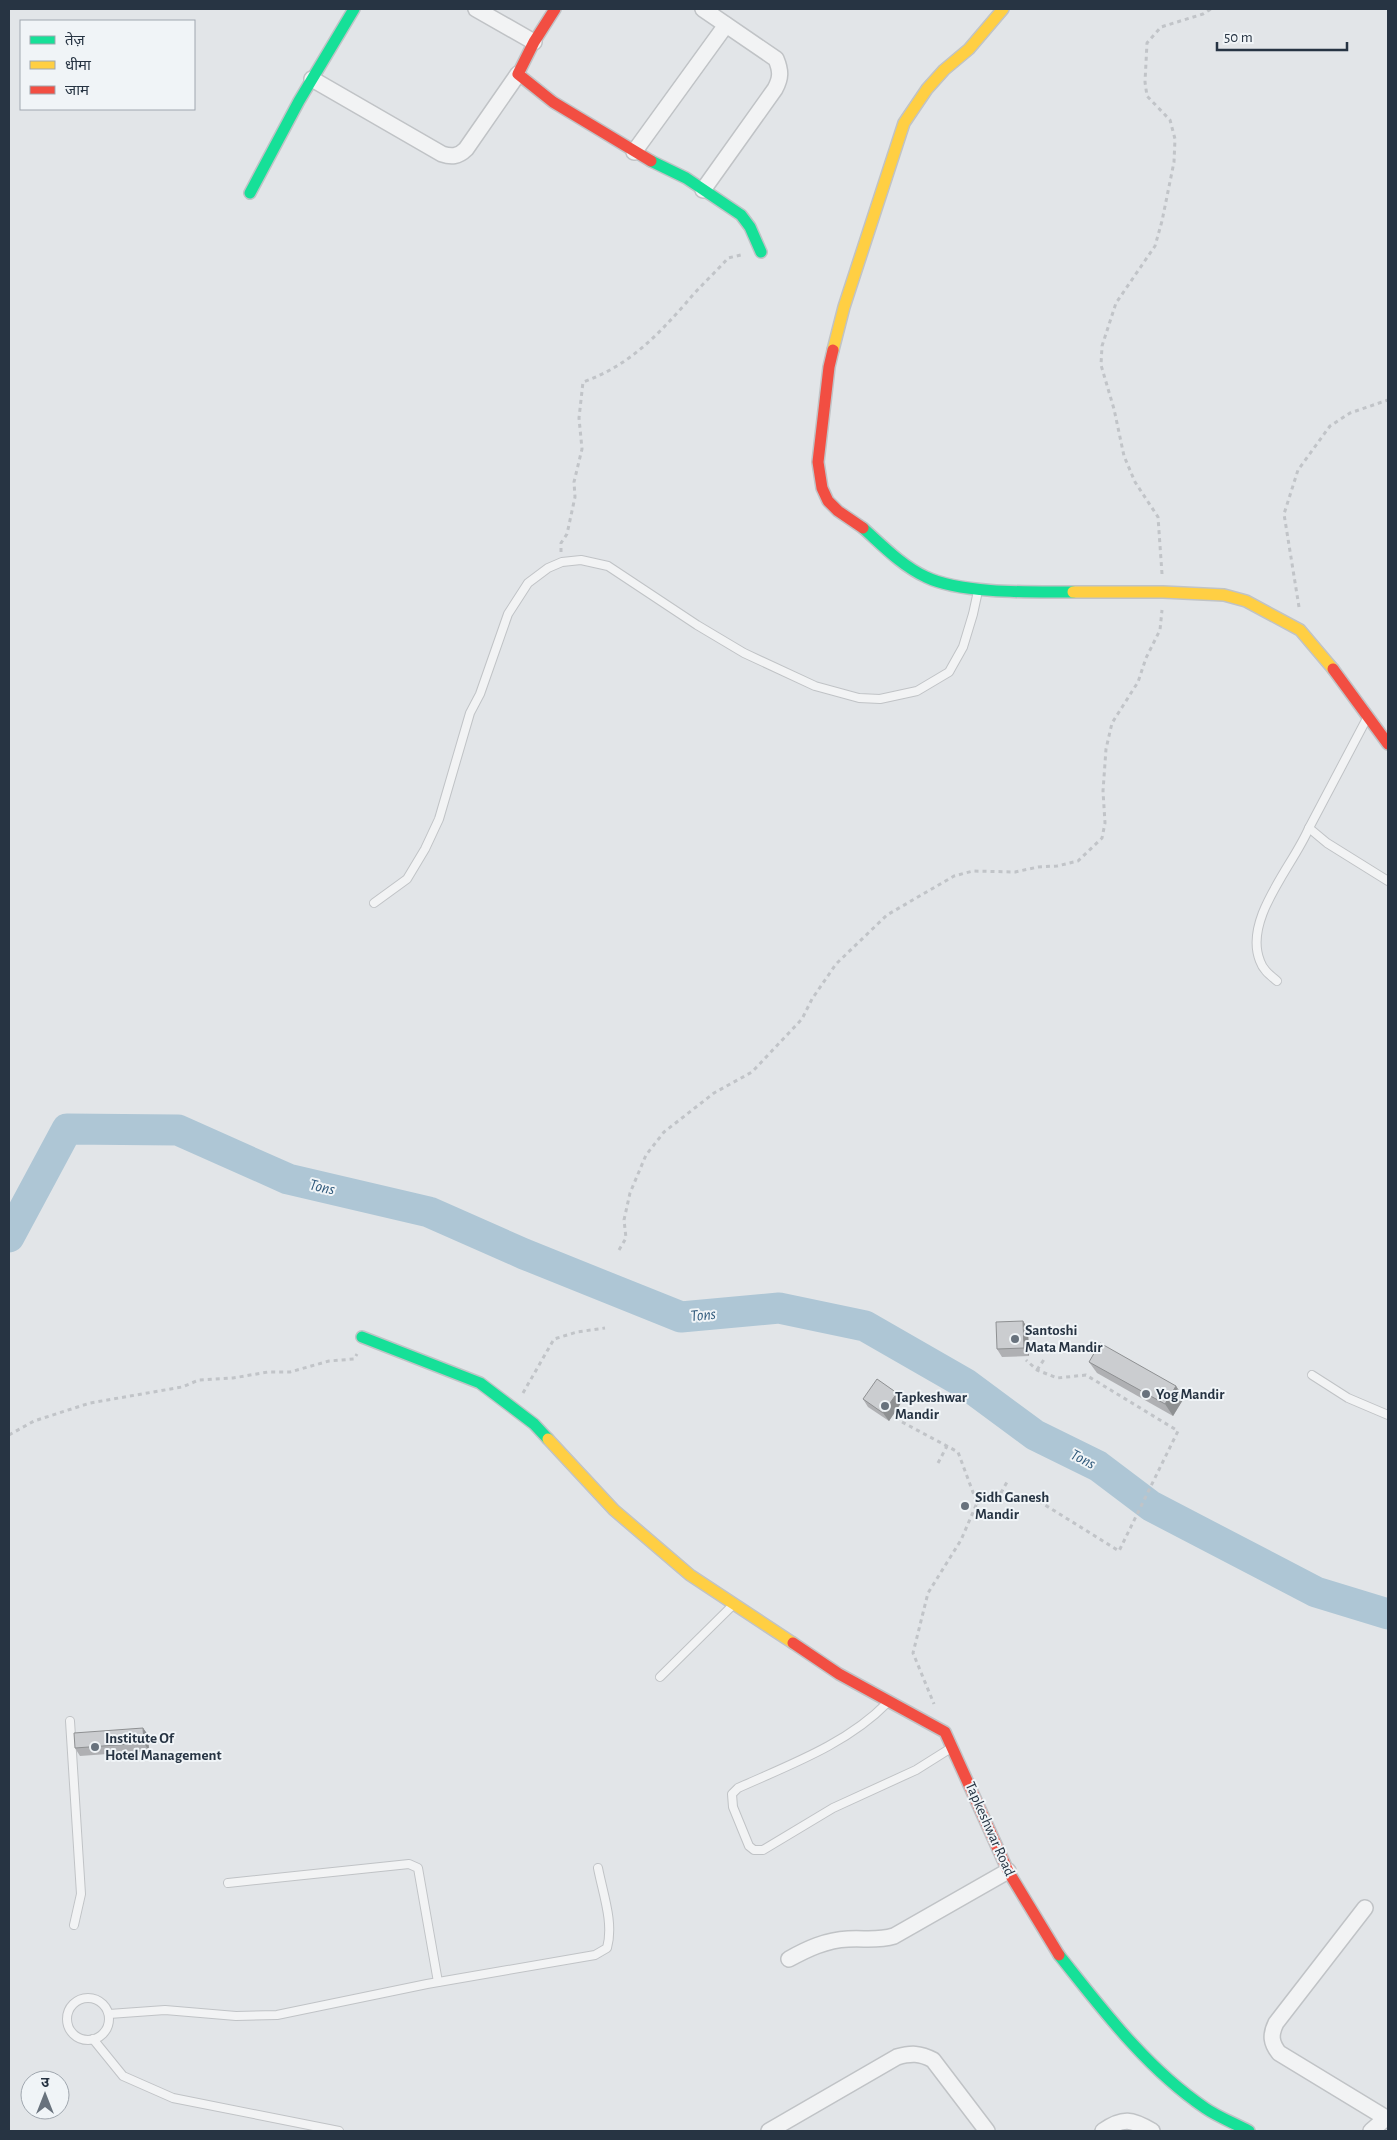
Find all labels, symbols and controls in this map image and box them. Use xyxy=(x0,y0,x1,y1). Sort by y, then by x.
legend xyxy=(20,20,195,110)
scale bar xyxy=(1217,20,1347,52)
text: 50 m xyxy=(1224,30,1253,45)
text: तेज़ xyxy=(65,31,86,48)
text: धीमा xyxy=(65,57,92,73)
text: जाम xyxy=(65,83,90,98)
water label: Tons xyxy=(308,1176,336,1198)
water label: Tons xyxy=(690,1306,716,1324)
place label: Santoshi Mata Mandir xyxy=(1025,1323,1103,1355)
marker: Santoshi Mata Mandir xyxy=(1009,1333,1021,1345)
place label: Yog Mandir xyxy=(1156,1387,1225,1402)
marker: Yog Mandir xyxy=(1140,1388,1152,1400)
place label: Tapkeshwar Mandir xyxy=(895,1390,968,1422)
marker: Tapkeshwar Mandir xyxy=(879,1400,891,1412)
water label: Tons xyxy=(1068,1446,1098,1472)
place label: Sidh Ganesh Mandir xyxy=(975,1490,1049,1522)
marker: Sidh Ganesh Mandir xyxy=(959,1500,971,1512)
place label: Institute Of Hotel Management xyxy=(105,1731,222,1763)
marker: Institute Of Hotel Management xyxy=(89,1741,101,1753)
street label: Tapkeshwar Road xyxy=(963,1780,1018,1879)
north arrow xyxy=(20,2070,70,2120)
text: उ xyxy=(41,2076,50,2090)

